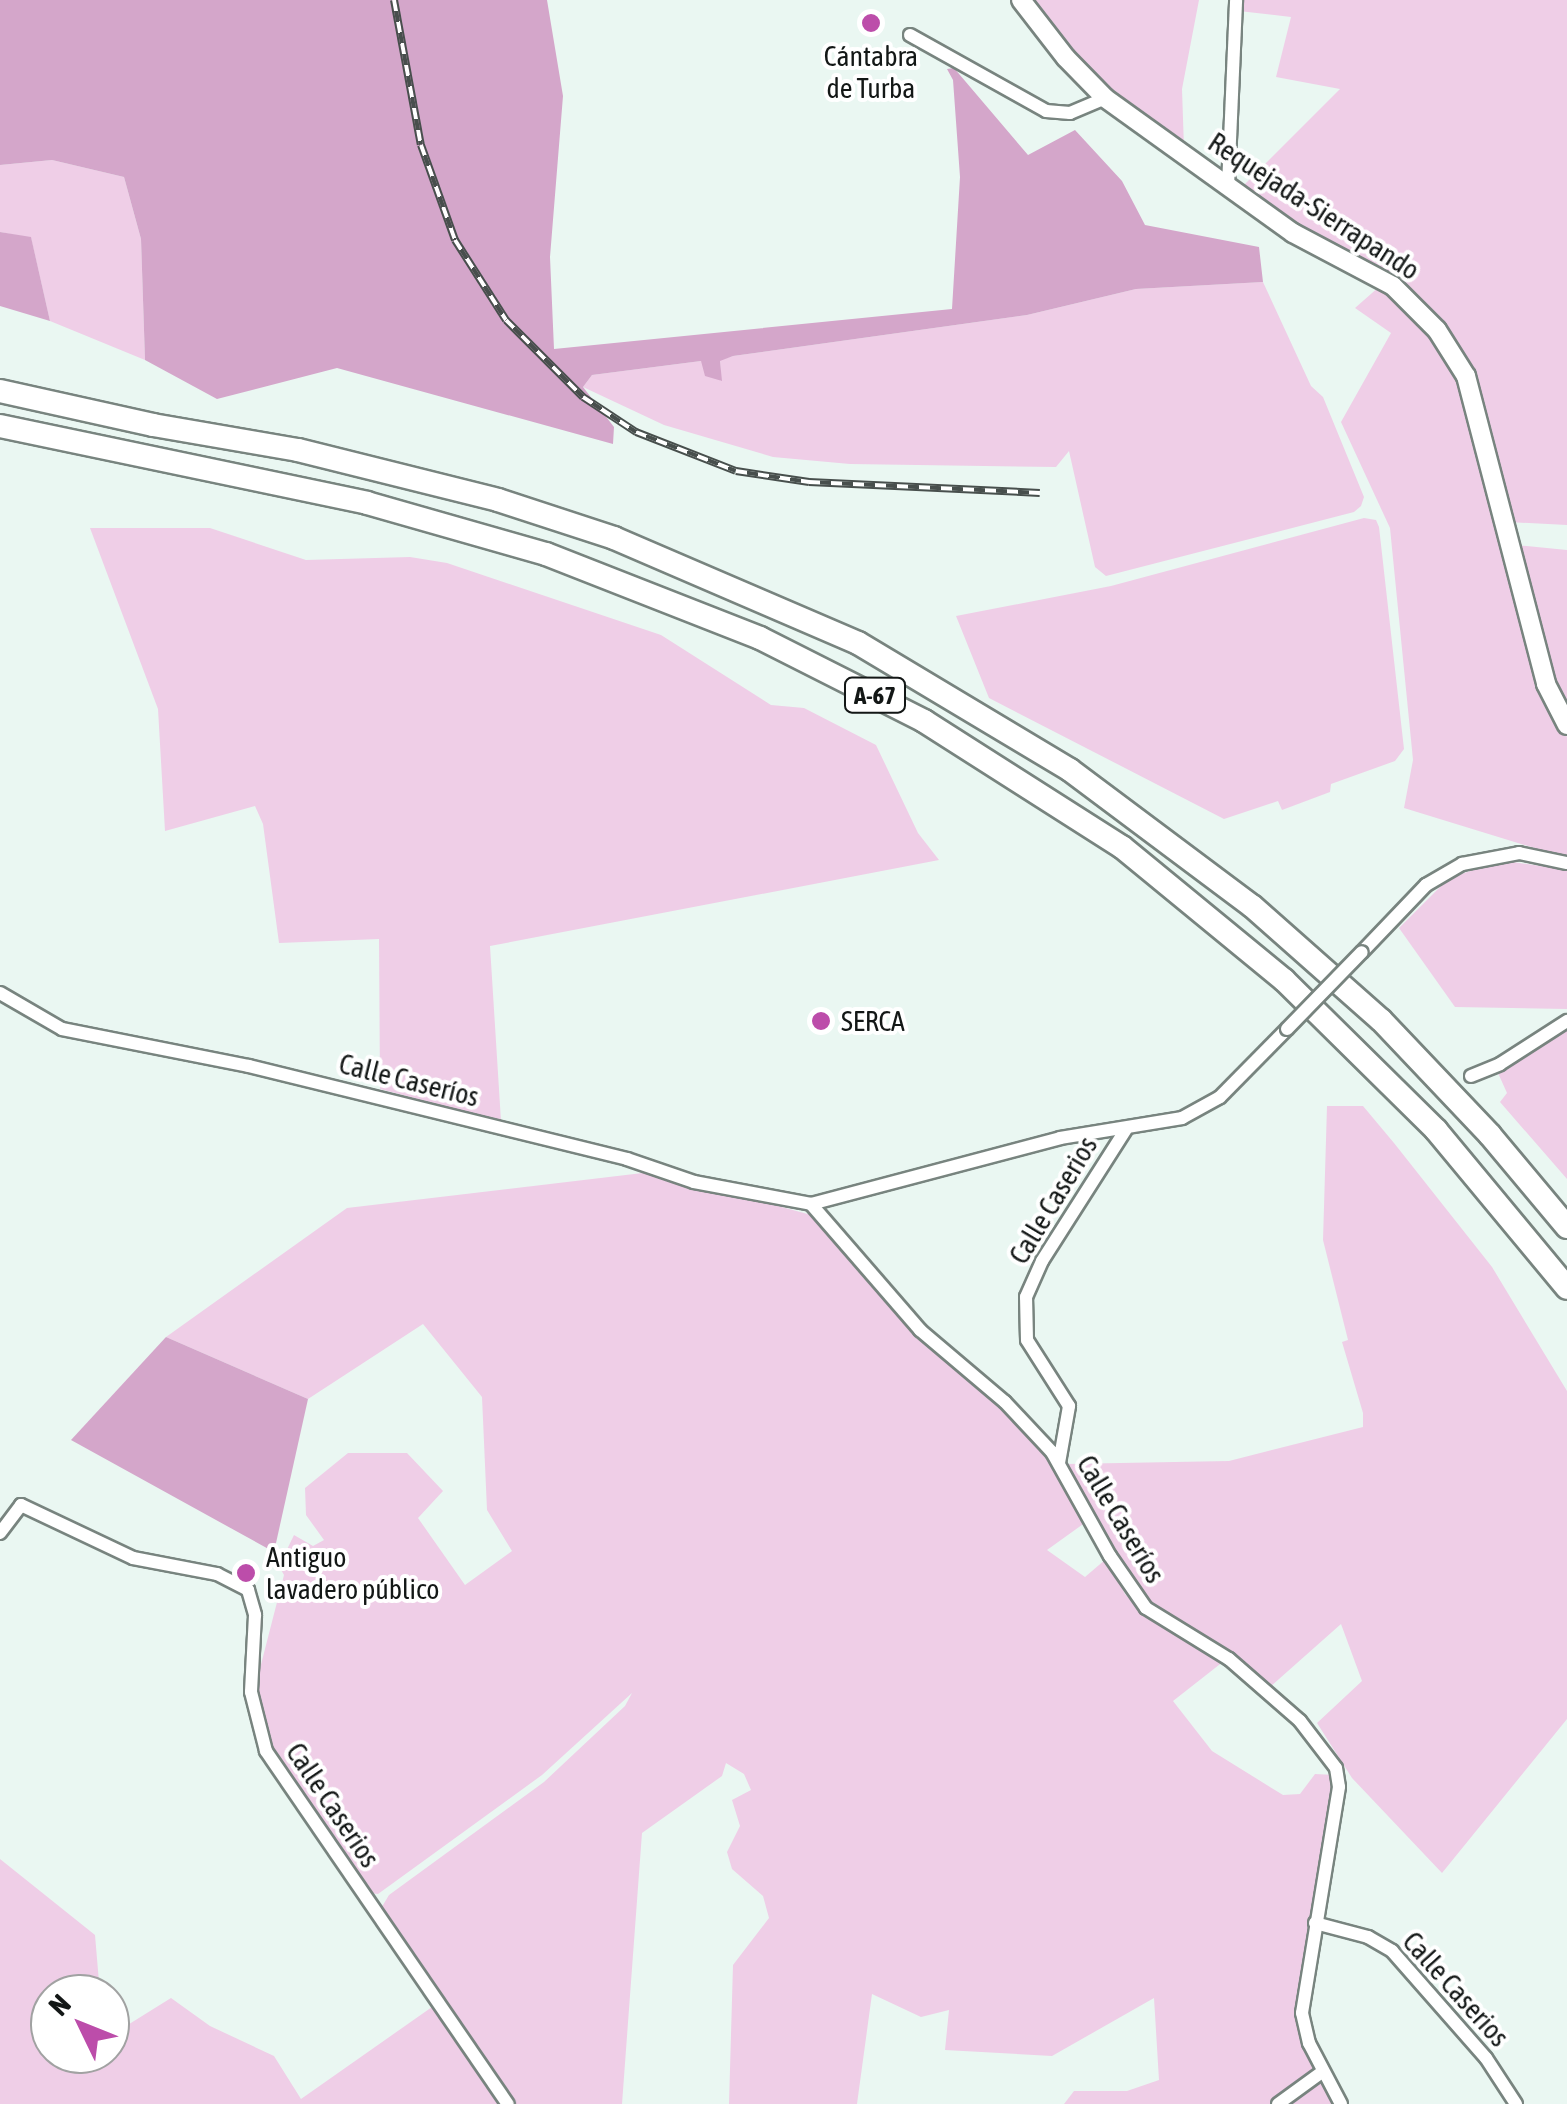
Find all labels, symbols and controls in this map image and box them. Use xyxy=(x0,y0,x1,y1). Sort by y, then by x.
marker: Cántabra de Turba xyxy=(860,12,882,34)
place label: Cántabra de Turba xyxy=(824,39,918,105)
street label: Requejada-Sierrapando xyxy=(1202,125,1426,287)
road number: A-67 xyxy=(842,675,908,715)
place label: SERCA xyxy=(841,1004,905,1038)
marker: SERCA xyxy=(810,1010,832,1032)
street label: Calle Caseríos xyxy=(336,1046,482,1114)
street label: Calle Caserios xyxy=(1002,1130,1104,1270)
street label: Calle Caseríos xyxy=(1070,1449,1172,1589)
place label: Antiguo lavadero público xyxy=(266,1540,439,1606)
marker: Antiguo lavadero público xyxy=(235,1562,257,1584)
street label: Calle Caserios xyxy=(279,1736,387,1874)
street label: Calle Caserios xyxy=(1396,1925,1516,2053)
north arrow xyxy=(30,1974,130,2074)
text: N xyxy=(42,1988,77,2022)

